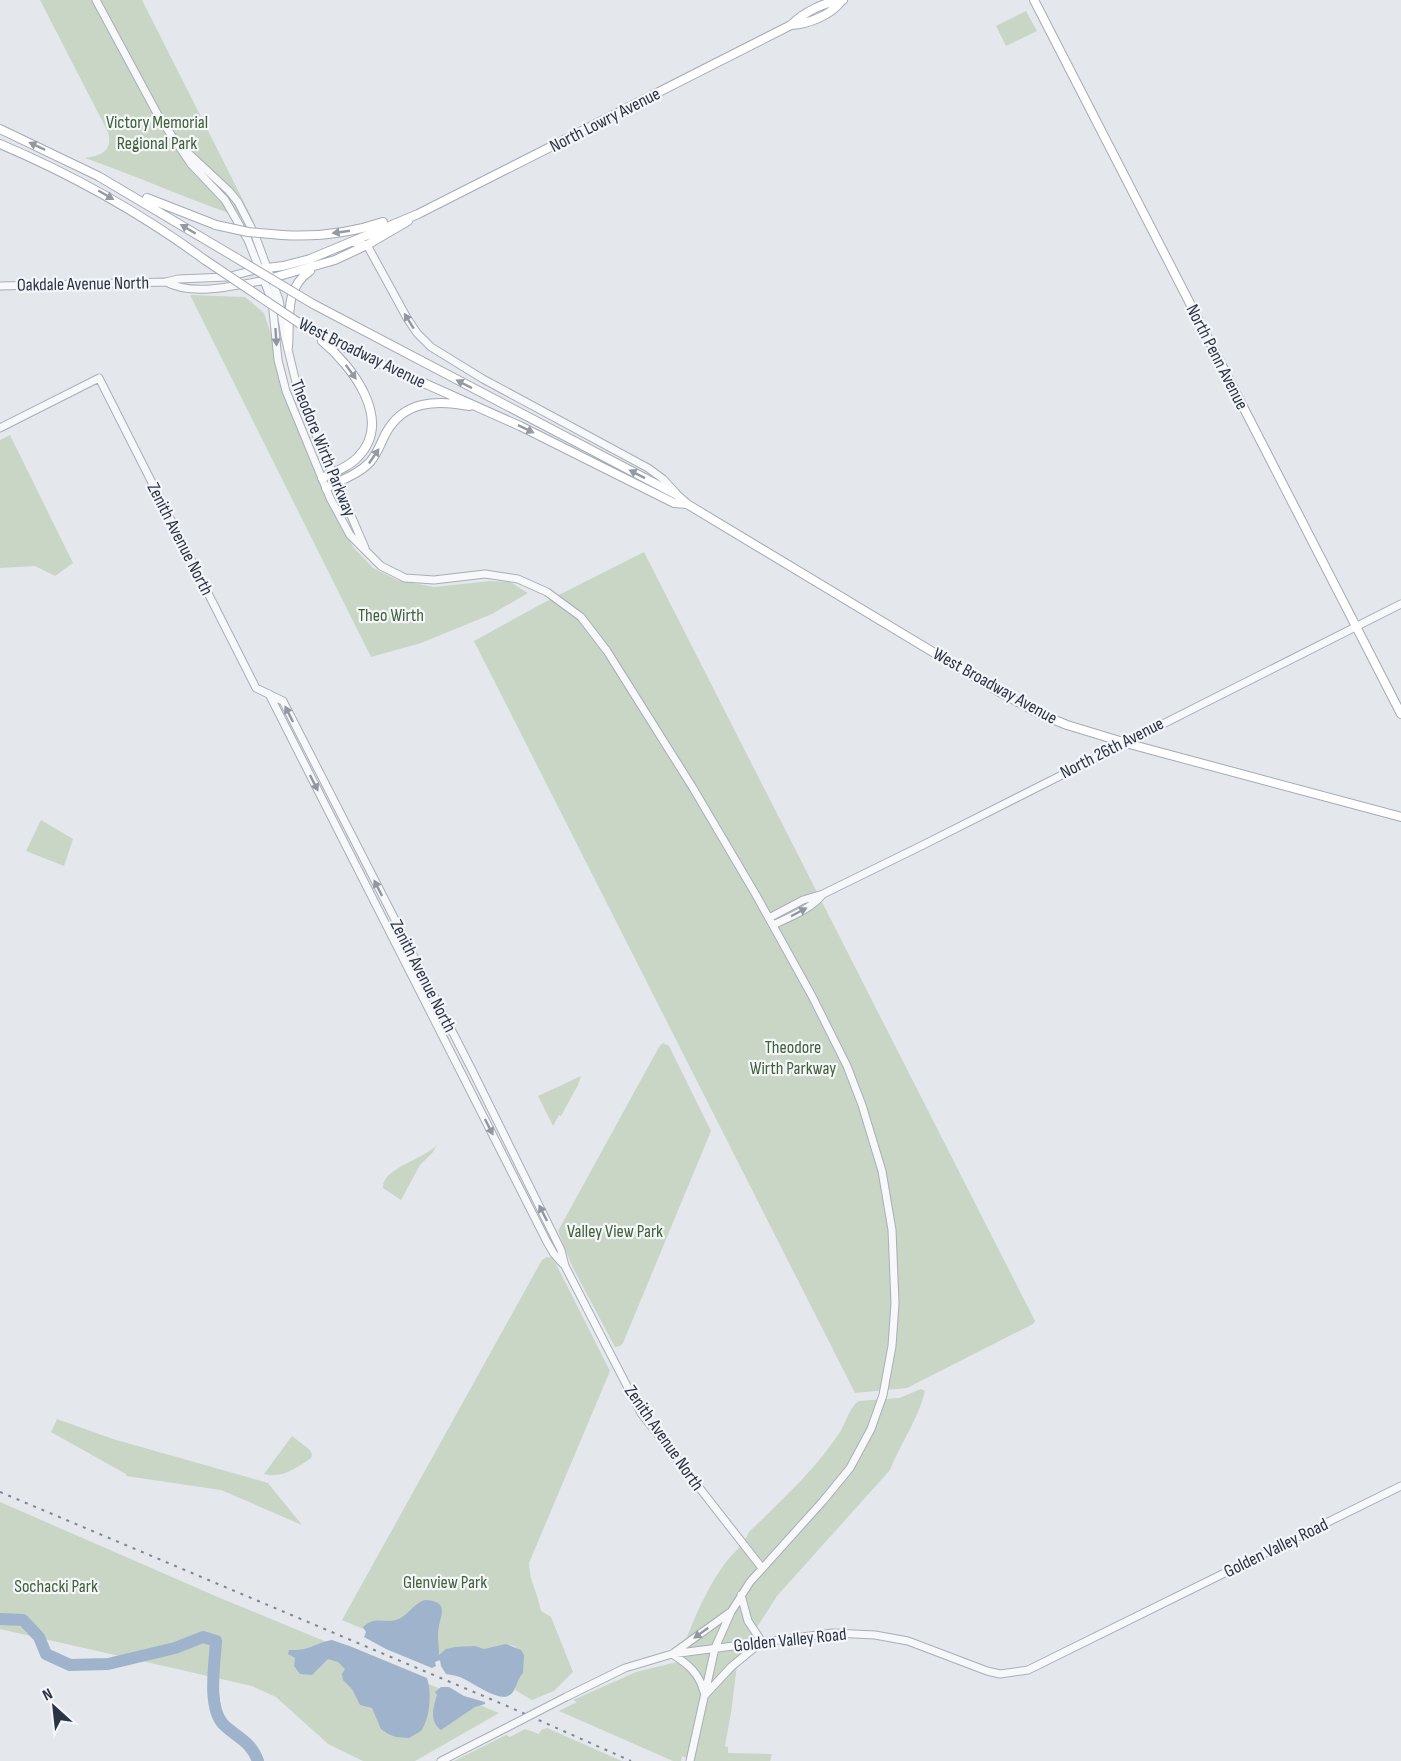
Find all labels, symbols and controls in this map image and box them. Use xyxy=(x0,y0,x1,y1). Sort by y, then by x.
street label: North Lowry Avenue xyxy=(546,83,664,157)
park label: Victory Memorial Regional Park xyxy=(106,112,208,154)
one-way arrow xyxy=(27,141,45,151)
one-way arrow xyxy=(98,190,115,200)
one-way arrow xyxy=(179,224,196,234)
one-way arrow xyxy=(331,227,350,236)
street label: Oakdale Avenue North xyxy=(17,272,149,296)
street label: North Penn Avenue xyxy=(1181,301,1253,413)
street label: West Broadway Avenue xyxy=(295,313,429,393)
one-way arrow xyxy=(404,313,415,329)
one-way arrow xyxy=(271,327,280,346)
one-way arrow xyxy=(344,365,356,380)
street label: Theodore Wirth Parkway xyxy=(286,376,360,520)
one-way arrow xyxy=(456,379,473,389)
one-way arrow xyxy=(518,424,535,434)
one-way arrow xyxy=(368,448,379,464)
one-way arrow xyxy=(629,469,646,479)
street label: Zenith Avenue North xyxy=(143,479,217,599)
park label: Theo Wirth xyxy=(358,605,424,626)
street label: West Broadway Avenue xyxy=(929,643,1061,729)
one-way arrow xyxy=(284,705,294,722)
street label: North 26th Avenue xyxy=(1057,713,1167,783)
one-way arrow xyxy=(310,775,319,792)
one-way arrow xyxy=(373,879,383,896)
one-way arrow xyxy=(791,907,808,917)
street label: Zenith Avenue North xyxy=(386,916,460,1036)
park label: Theodore Wirth Parkway xyxy=(750,1037,836,1079)
one-way arrow xyxy=(484,1119,494,1136)
one-way arrow xyxy=(538,1204,547,1221)
park label: Valley View Park xyxy=(567,1221,663,1242)
street label: Zenith Avenue North xyxy=(620,1381,708,1495)
street label: Golden Valley Road xyxy=(1221,1514,1331,1582)
park label: Glenview Park xyxy=(403,1572,487,1593)
park label: Sochacki Park xyxy=(14,1576,98,1597)
street label: Golden Valley Road xyxy=(733,1624,847,1656)
one-way arrow xyxy=(694,1626,709,1638)
north arrow xyxy=(24,1677,84,1737)
text: N xyxy=(40,1685,56,1705)

